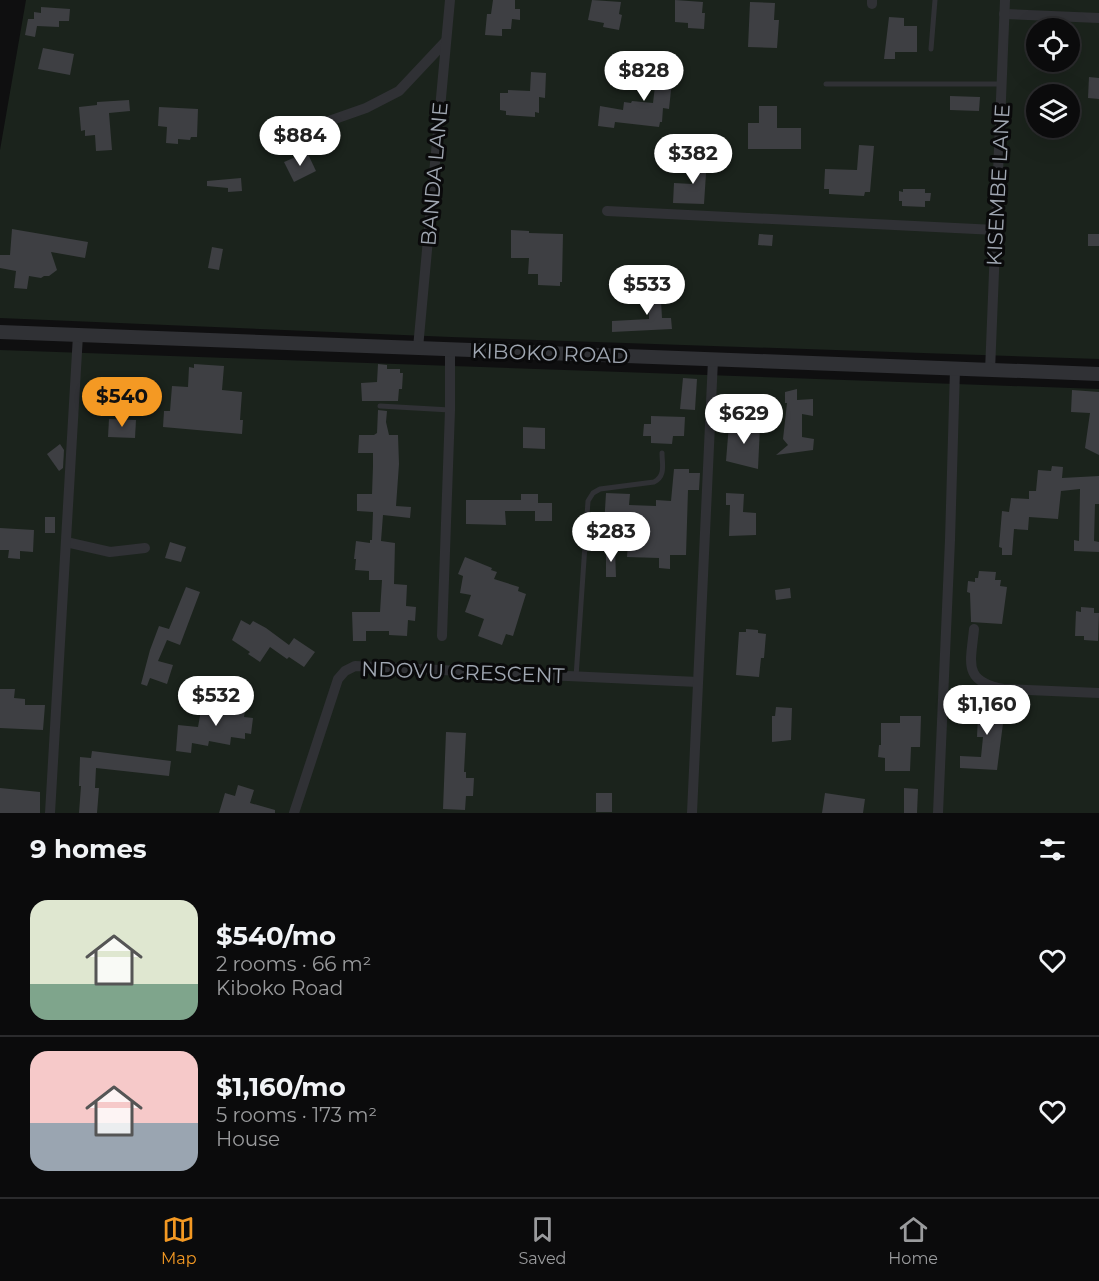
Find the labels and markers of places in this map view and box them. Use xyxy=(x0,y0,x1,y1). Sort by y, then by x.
pin: $828 xyxy=(608,51,680,102)
pin: $884 xyxy=(264,116,336,167)
pin: $382 xyxy=(657,134,729,185)
pin: $533 xyxy=(611,265,683,316)
pin: $540 xyxy=(86,377,158,428)
pin: $629 xyxy=(708,394,780,445)
pin: $283 xyxy=(575,512,647,563)
pin: $532 xyxy=(180,676,252,727)
pin: $1,160 xyxy=(938,685,1036,736)

